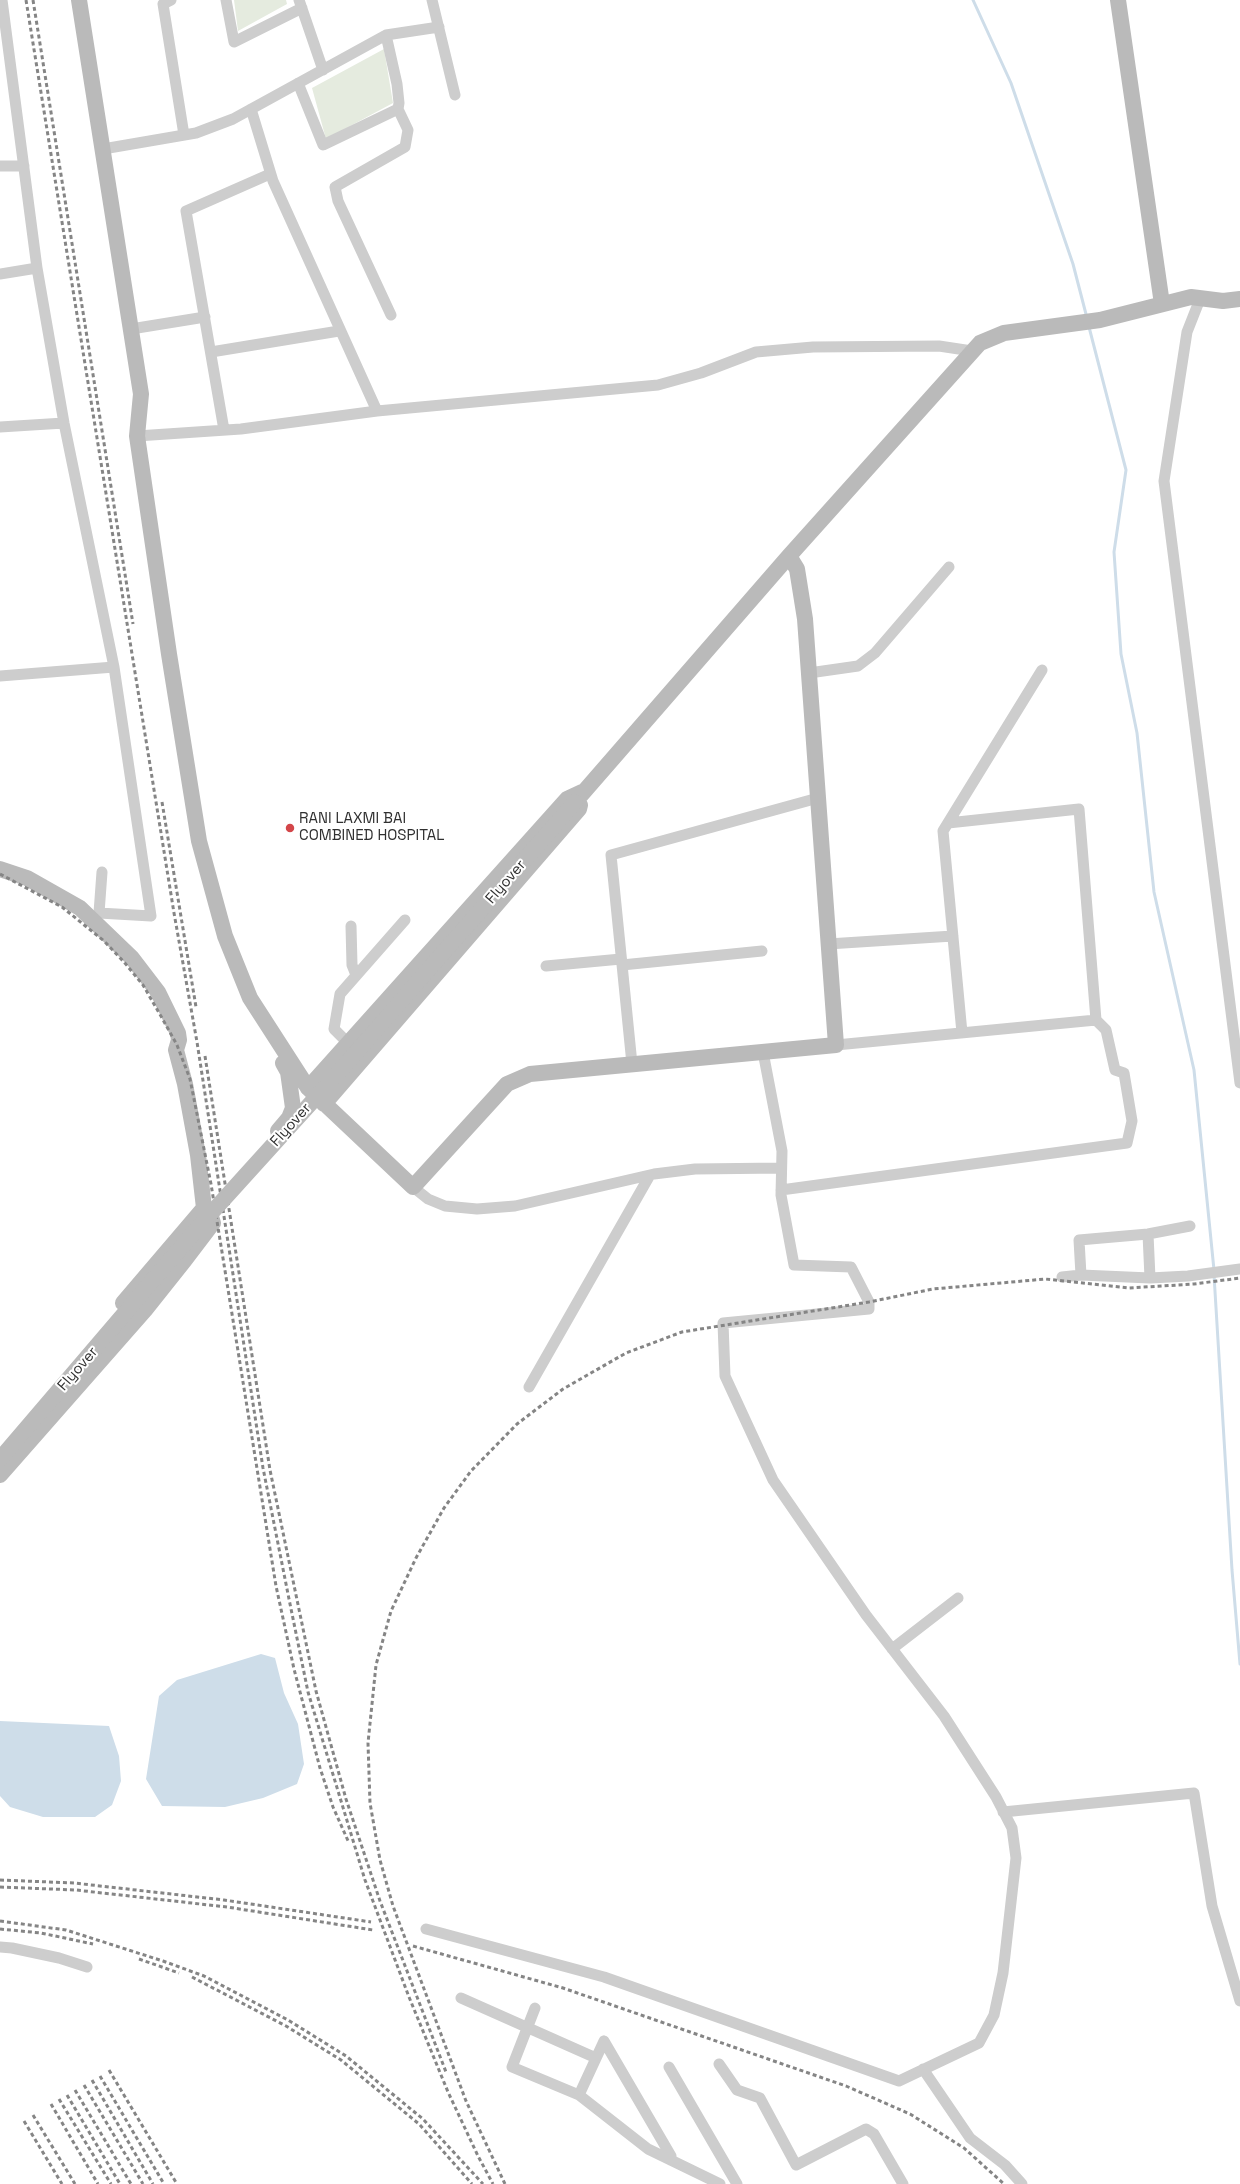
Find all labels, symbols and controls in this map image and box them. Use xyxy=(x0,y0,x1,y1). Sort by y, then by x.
place label: RANI LAXMI BAI COMBINED HOSPITAL xyxy=(299,810,444,845)
marker: RANI LAXMI BAI COMBINED HOSPITAL xyxy=(284,822,296,834)
street label: Flyover xyxy=(482,856,530,908)
street label: Flyover xyxy=(267,1100,315,1150)
street label: Flyover xyxy=(54,1343,102,1395)

